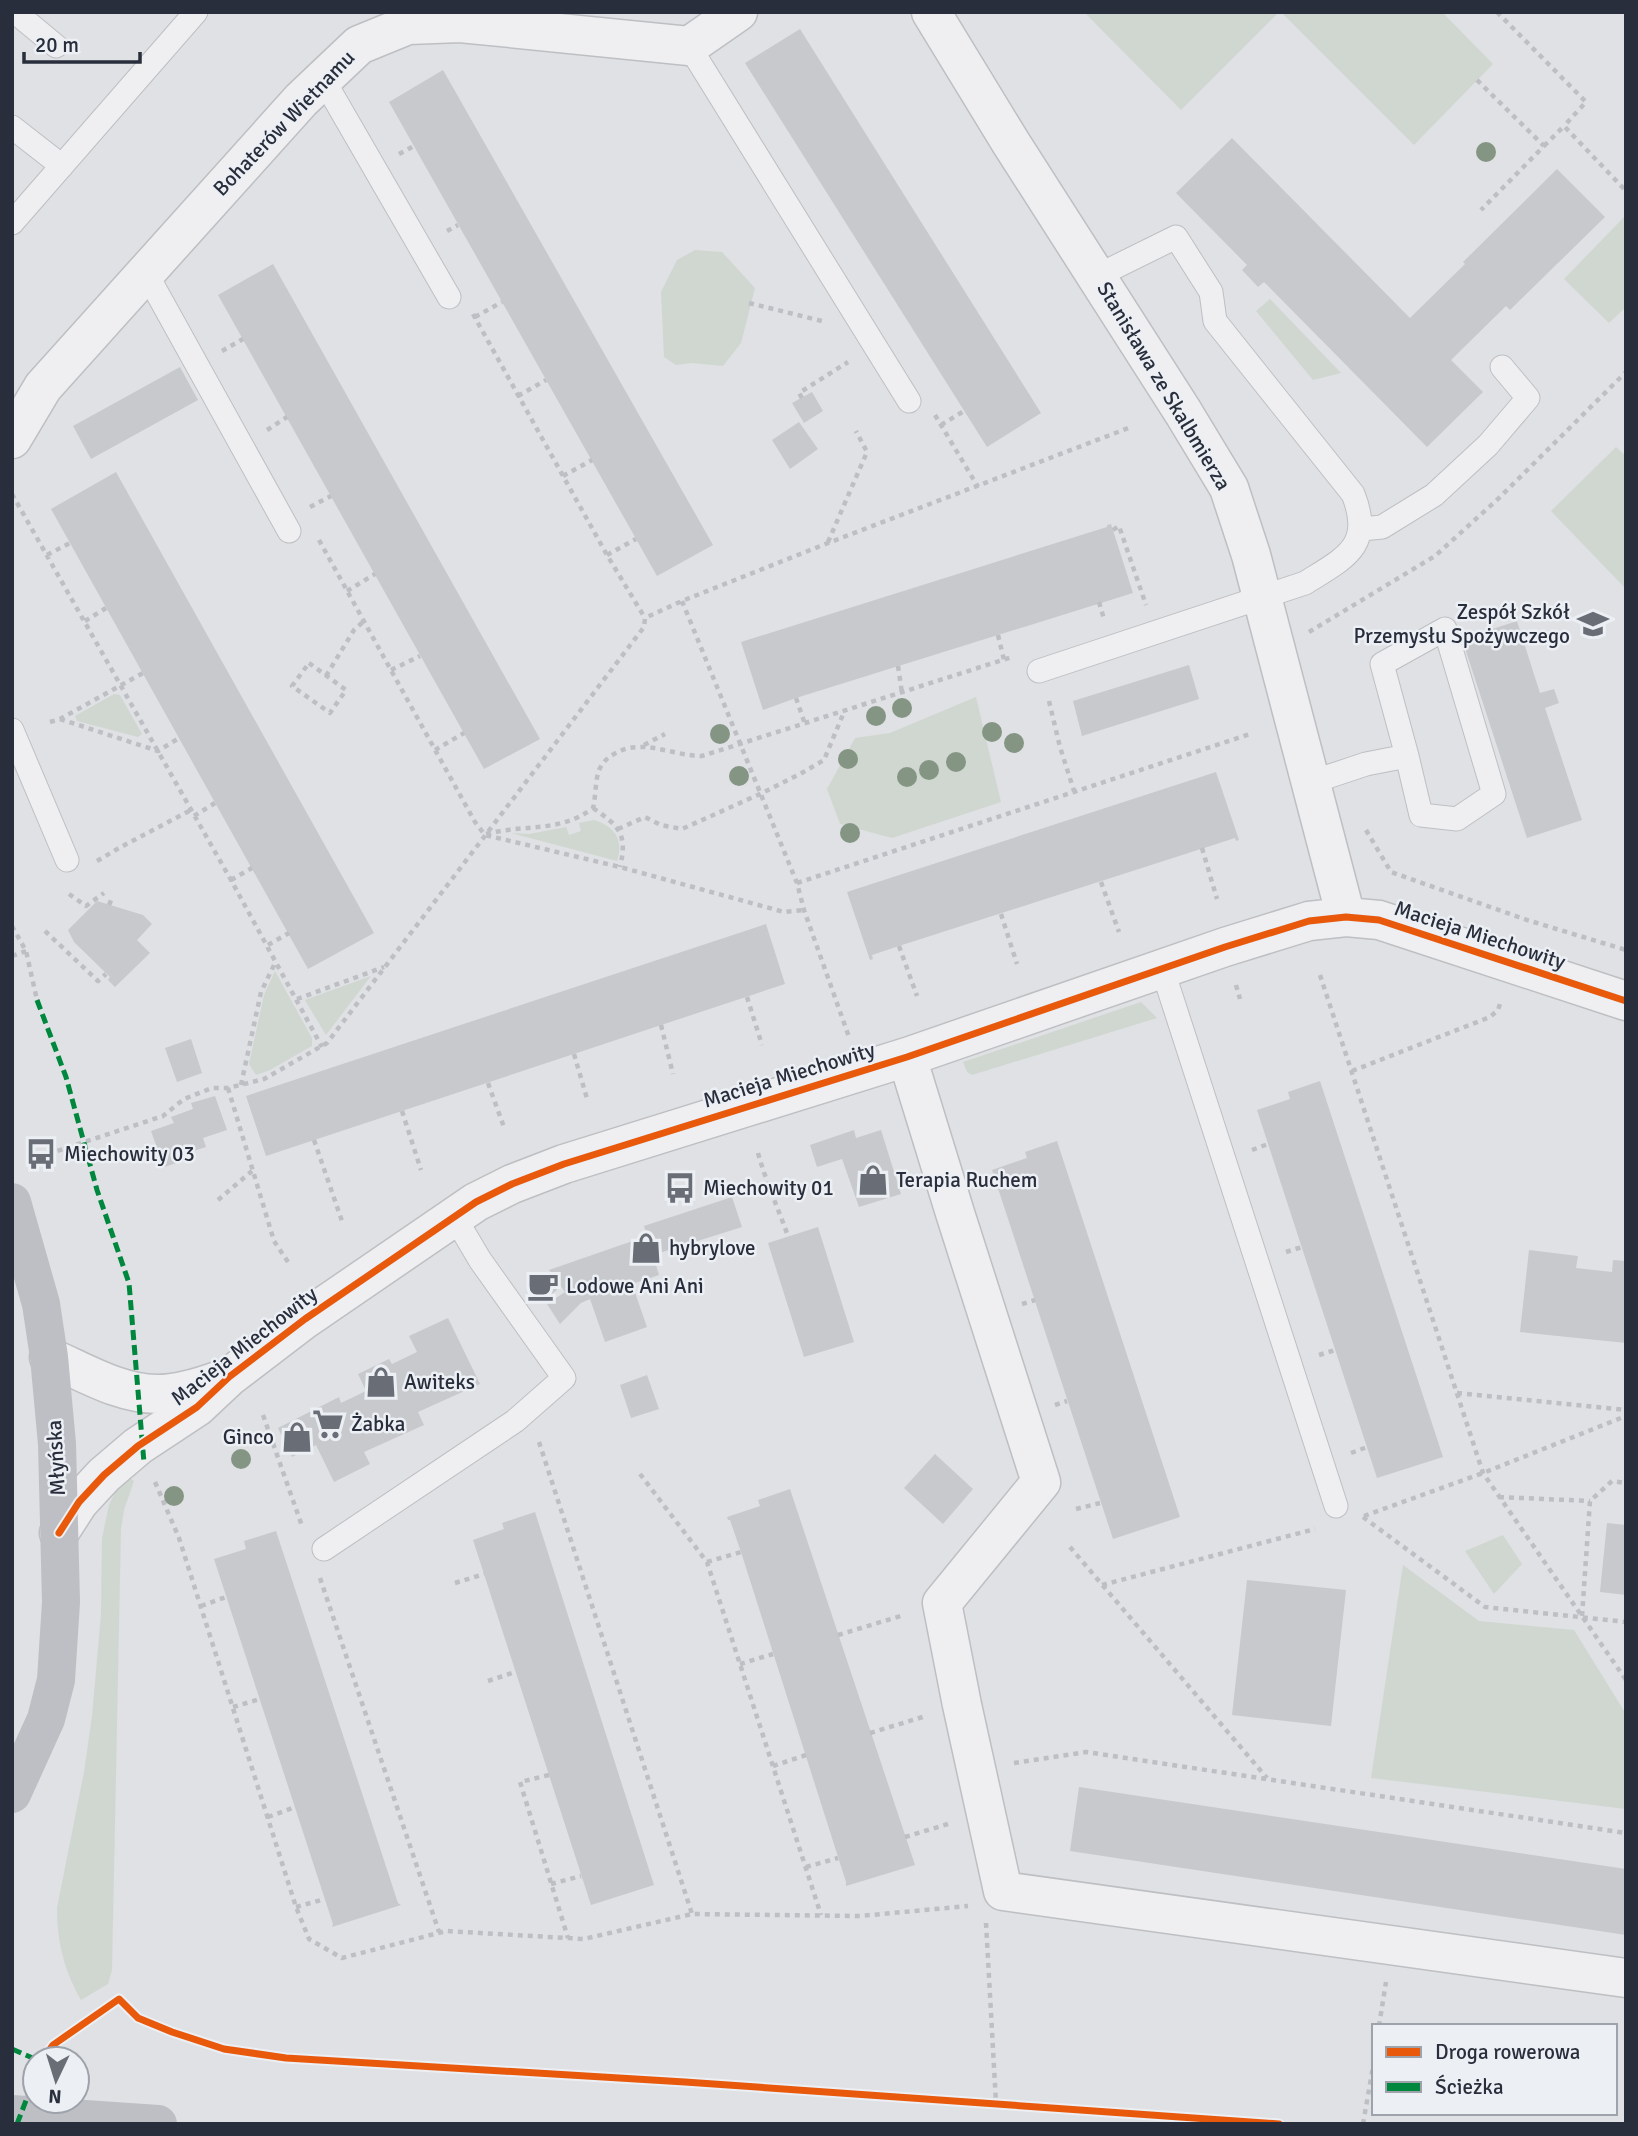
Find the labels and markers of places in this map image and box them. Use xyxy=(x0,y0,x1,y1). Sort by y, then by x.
place label: Zespół Szkół Przemysłu Spożywczego xyxy=(1353,599,1570,649)
school or university icon: Zespół Szkół Przemysłu Spożywczego xyxy=(1576,607,1610,641)
bus stop icon: Miechowity 03 xyxy=(24,1137,58,1171)
place label: Miechowity 03 xyxy=(64,1141,195,1167)
shop icon: Terapia Ruchem xyxy=(856,1163,890,1197)
place label: Terapia Ruchem xyxy=(896,1167,1038,1193)
bus stop icon: Miechowity 01 xyxy=(663,1171,697,1205)
place label: Miechowity 01 xyxy=(703,1175,834,1201)
shop icon: hybrylove xyxy=(629,1231,663,1265)
place label: hybrylove xyxy=(669,1235,756,1261)
cafe icon: Lodowe Ani Ani xyxy=(526,1269,560,1303)
place label: Lodowe Ani Ani xyxy=(566,1273,704,1299)
shop icon: Awiteks xyxy=(364,1365,398,1399)
place label: Awiteks xyxy=(404,1369,475,1395)
supermarket icon: Żabka xyxy=(311,1407,345,1441)
place label: Żabka xyxy=(351,1411,405,1437)
shop icon: Ginco xyxy=(280,1420,314,1454)
place label: Ginco xyxy=(223,1424,274,1450)

